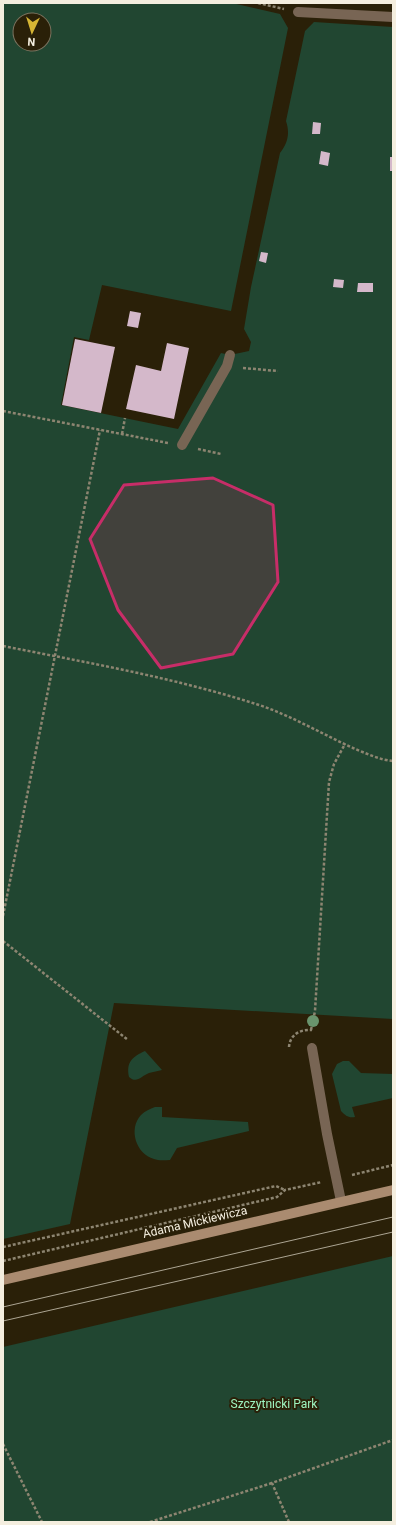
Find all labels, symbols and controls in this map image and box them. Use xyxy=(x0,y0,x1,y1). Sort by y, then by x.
north arrow xyxy=(12,12,52,52)
text: N xyxy=(27,35,36,48)
street label: Adama Mickiewicza xyxy=(141,1203,249,1241)
park label: Szczytnicki Park xyxy=(231,1397,318,1411)

